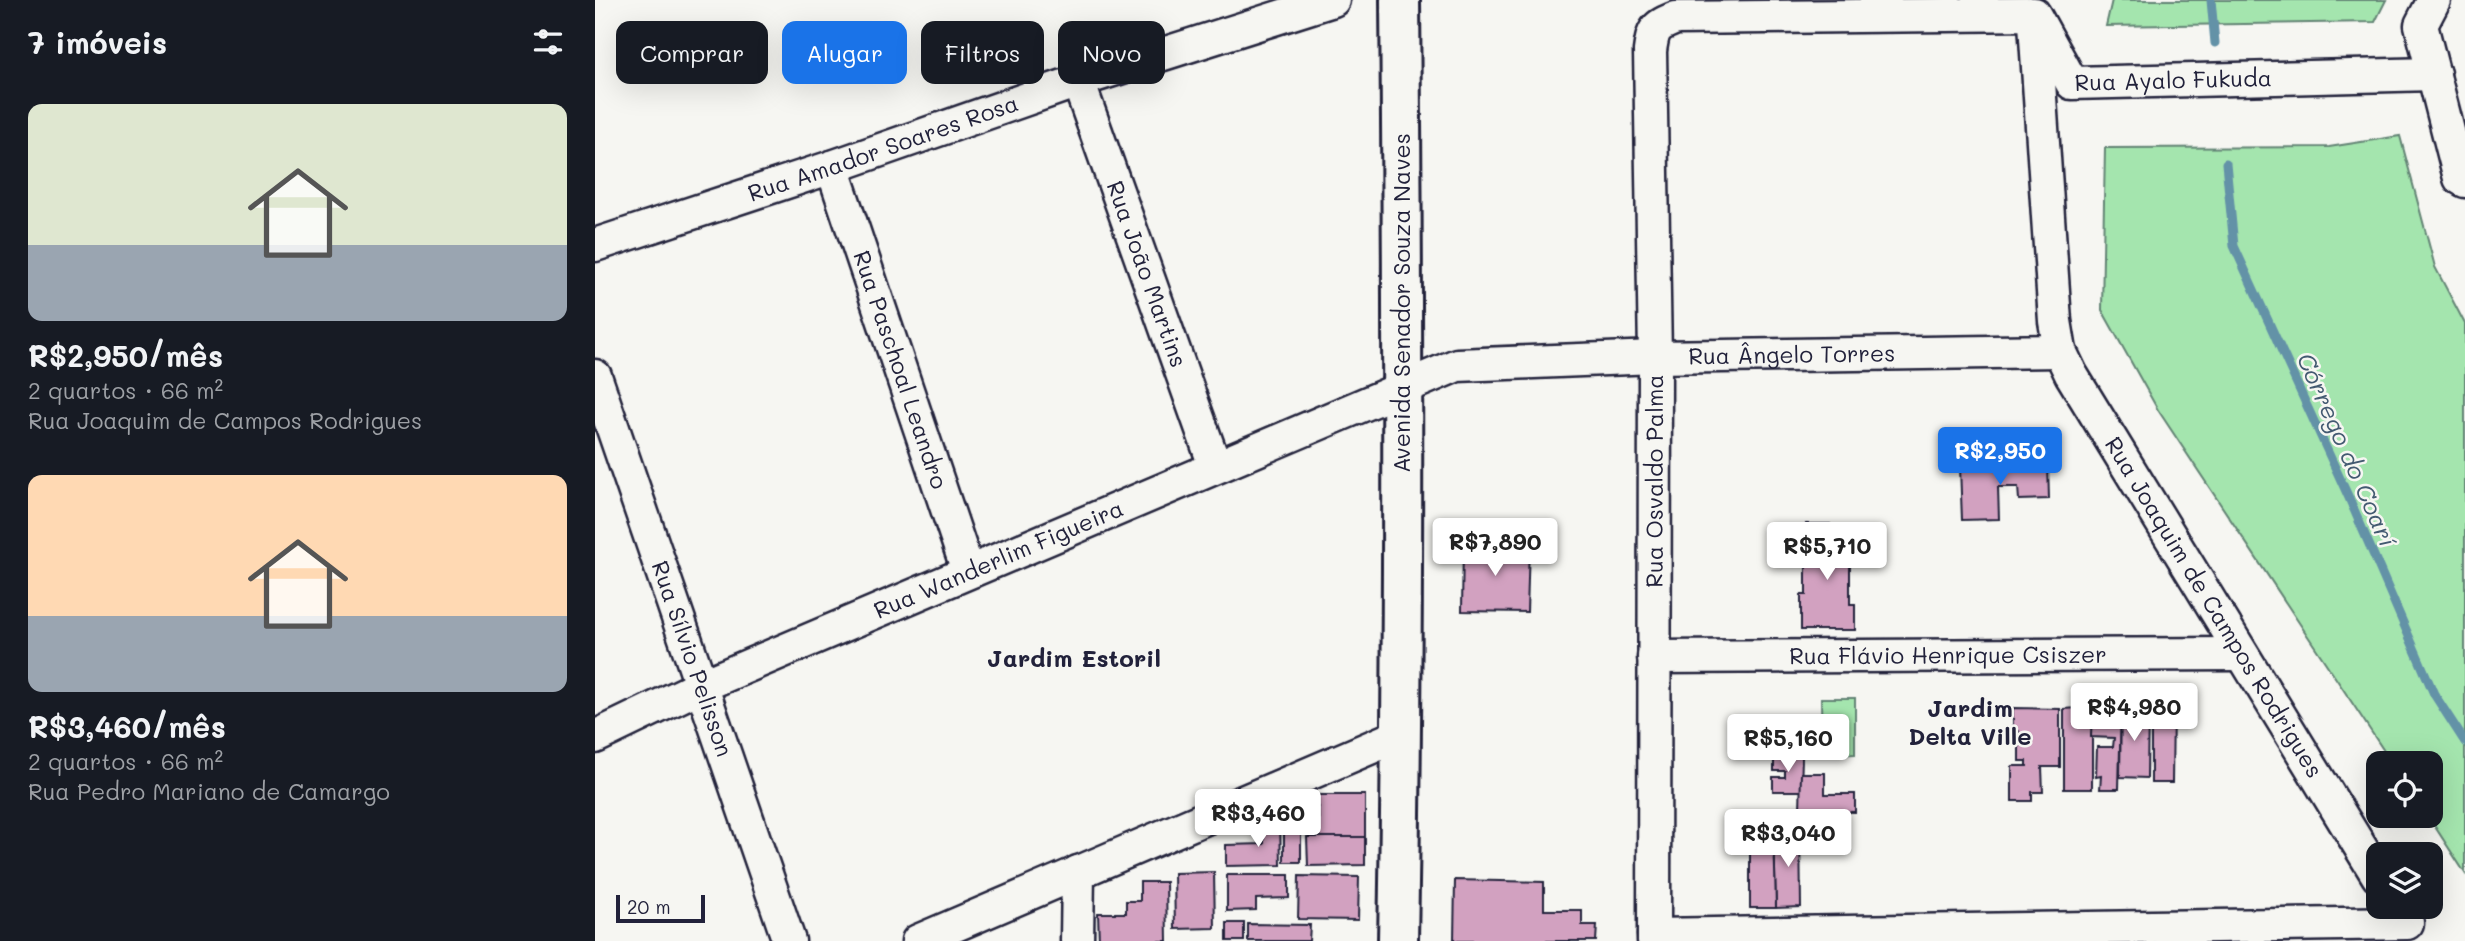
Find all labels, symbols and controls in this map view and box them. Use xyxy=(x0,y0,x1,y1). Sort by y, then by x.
chip: Comprar xyxy=(616,21,768,84)
chip: Alugar xyxy=(782,21,907,84)
chip: Filtros xyxy=(921,21,1044,84)
chip: Novo xyxy=(1058,21,1165,84)
text: 7 imóveis xyxy=(28,22,167,62)
icon: filters xyxy=(529,23,567,61)
street label: Rua Ayalo Fukuda xyxy=(2074,62,2272,97)
street label: Rua Amador Soares Rosa xyxy=(744,87,1022,208)
street label: Avenida Senador Souza Naves xyxy=(1386,133,1416,473)
icon: home xyxy=(235,150,361,276)
street label: Rua João Martins xyxy=(1101,176,1195,371)
street label: Rua Paschoal Leandro xyxy=(847,246,955,493)
text: R$2,950/mês xyxy=(28,335,223,375)
street label: Rua Ângelo Torres xyxy=(1688,337,1896,371)
water label: Córrego do Coarí xyxy=(2291,348,2404,552)
street label: Rua Osvaldo Palma xyxy=(1639,374,1669,588)
text: 2 quartos · 66 m² xyxy=(28,375,223,405)
text: Rua Joaquim de Campos Rodrigues xyxy=(28,405,422,435)
pin: R$2,950 xyxy=(1935,428,2065,487)
street label: Rua Joaquim de Campos Rodrigues xyxy=(2099,431,2330,783)
text: R$2,950 xyxy=(1954,435,2046,465)
street label: Rua Wanderlim Figueira xyxy=(869,492,1128,625)
pin: R$7,890 xyxy=(1430,518,1560,578)
icon: home xyxy=(235,521,361,647)
pin: R$5,710 xyxy=(1762,522,1892,582)
text: R$7,890 xyxy=(1449,526,1541,556)
text: R$5,710 xyxy=(1783,530,1871,560)
street label: Rua Sílvio Pelisson xyxy=(646,557,741,760)
street label: Rua Flávio Henrique Csiszer xyxy=(1789,639,2107,670)
district label: Jardim Estoril xyxy=(987,642,1161,673)
pin: R$4,980 xyxy=(2069,684,2199,743)
text: R$4,980 xyxy=(2087,691,2181,721)
district label: Jardim Delta Ville xyxy=(1908,692,2032,751)
text: R$3,460/mês xyxy=(28,706,226,746)
pin: R$5,160 xyxy=(1723,714,1853,774)
text: R$5,160 xyxy=(1743,722,1833,752)
text: 2 quartos · 66 m² xyxy=(28,746,223,776)
map controls xyxy=(2366,751,2443,919)
button: locate xyxy=(2366,751,2443,828)
text: Rua Pedro Mariano de Camargo xyxy=(28,776,390,806)
pin: R$3,460 xyxy=(1193,790,1323,849)
text: R$3,460 xyxy=(1211,797,1305,827)
pin: R$3,040 xyxy=(1723,810,1853,869)
text: R$3,040 xyxy=(1740,817,1836,847)
button: layers xyxy=(2366,842,2443,919)
scale bar xyxy=(616,892,705,924)
text: 20 m xyxy=(627,894,671,919)

